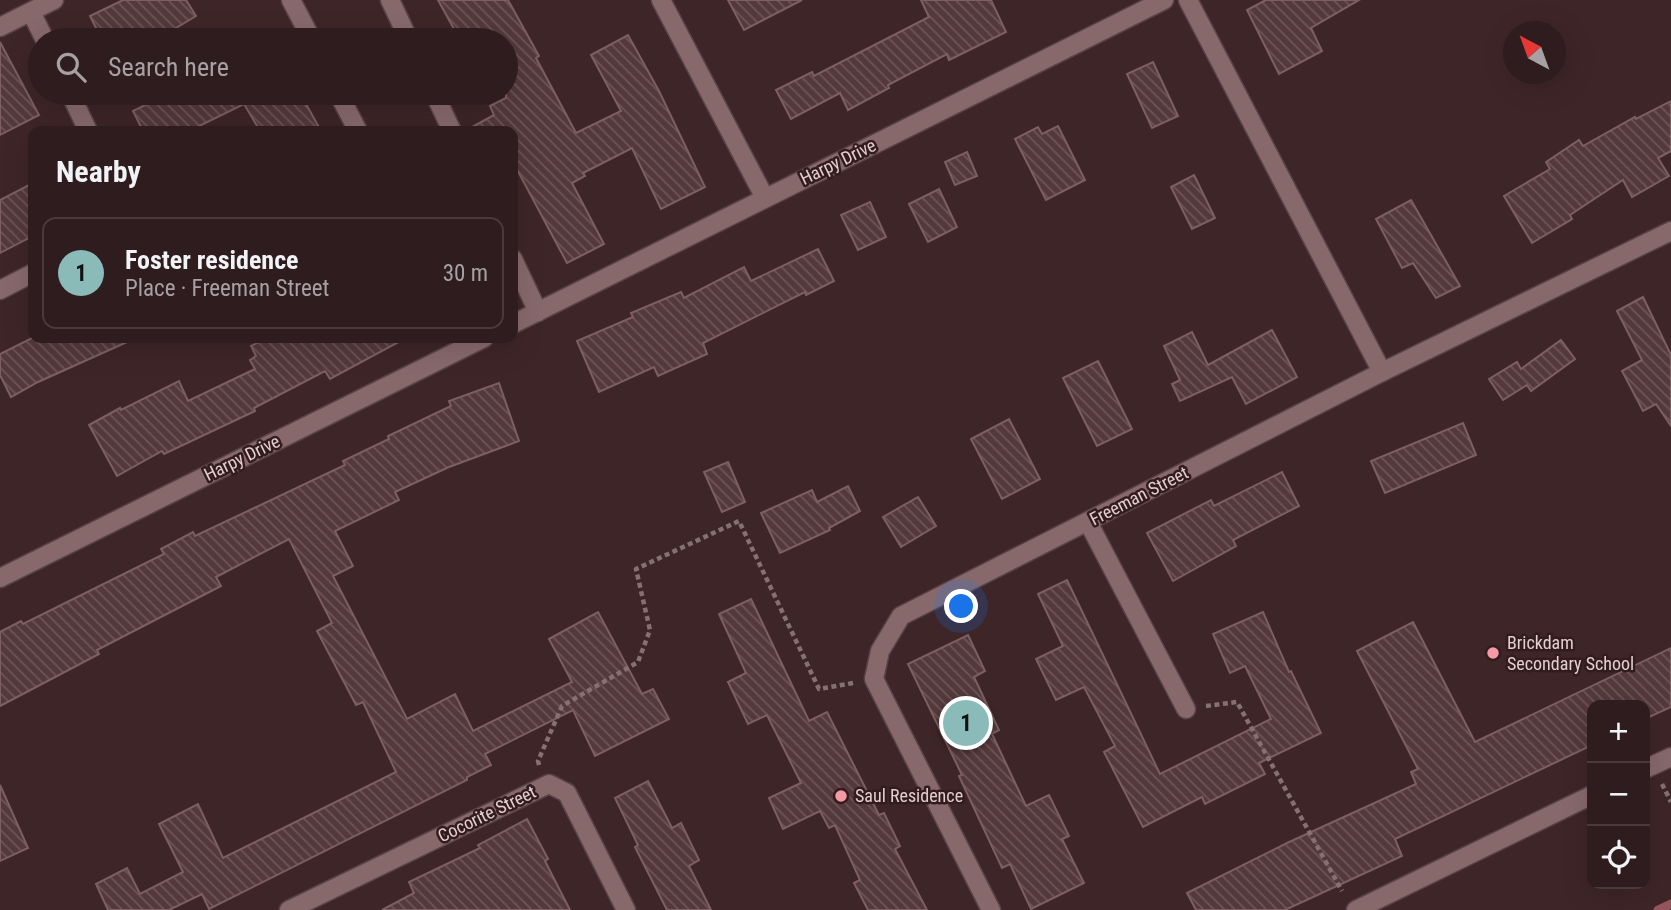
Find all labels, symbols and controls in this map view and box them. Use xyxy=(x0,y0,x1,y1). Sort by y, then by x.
north arrow xyxy=(1503,21,1566,84)
search box xyxy=(28,28,518,105)
icon: search xyxy=(52,48,90,86)
text: Search here xyxy=(108,52,229,82)
street label: Harpy Drive xyxy=(797,134,879,189)
text: Nearby xyxy=(56,154,141,189)
text: Foster residence xyxy=(125,245,299,275)
text: 1 xyxy=(75,260,87,287)
text: 30 m xyxy=(443,260,488,287)
text: Place · Freeman Street xyxy=(125,275,329,302)
street label: Harpy Drive xyxy=(201,430,283,485)
street label: Freeman Street xyxy=(1086,462,1192,529)
your location xyxy=(944,589,978,623)
place label: Brickdam Secondary School xyxy=(1507,632,1634,674)
marker: Brickdam Secondary School xyxy=(1485,645,1501,661)
pin: 1 xyxy=(943,697,989,749)
map controls xyxy=(1587,700,1650,889)
button: + xyxy=(1587,700,1650,763)
button: − xyxy=(1587,763,1650,826)
street label: Cocorite Street xyxy=(434,781,539,846)
place label: Saul Residence xyxy=(855,785,963,806)
marker: Saul Residence xyxy=(833,788,849,804)
button: locate xyxy=(1587,826,1650,889)

